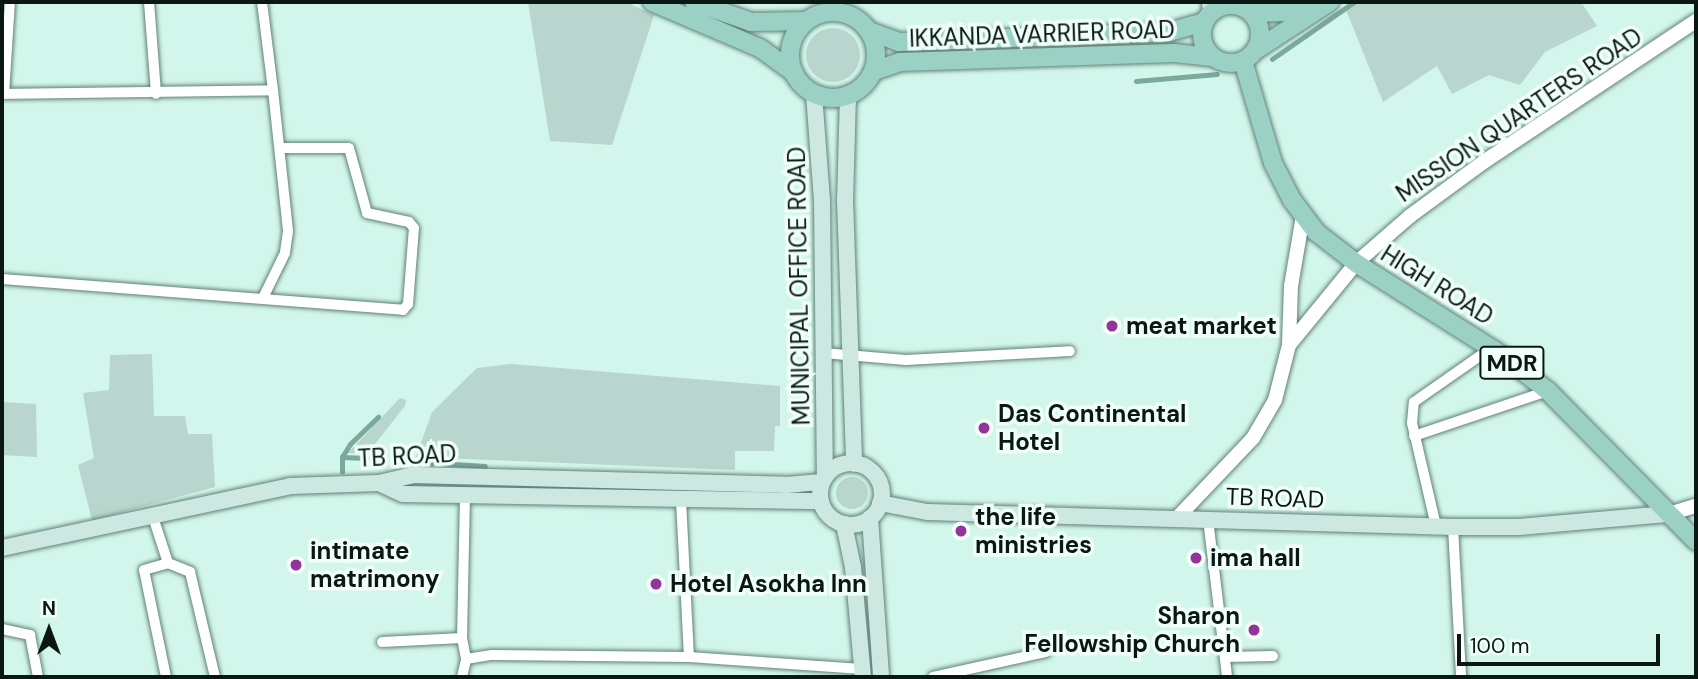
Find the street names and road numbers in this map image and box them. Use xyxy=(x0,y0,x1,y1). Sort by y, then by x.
street label: IKKANDA VARRIER ROAD xyxy=(909,15,1175,53)
street label: MISSION QUARTERS ROAD xyxy=(1391,22,1647,208)
street label: MUNICIPAL OFFICE ROAD xyxy=(782,146,816,426)
street label: HIGH ROAD xyxy=(1376,239,1498,331)
road number: MDR xyxy=(1479,344,1545,382)
street label: TB ROAD xyxy=(357,439,457,473)
street label: TB ROAD xyxy=(1225,482,1325,514)

